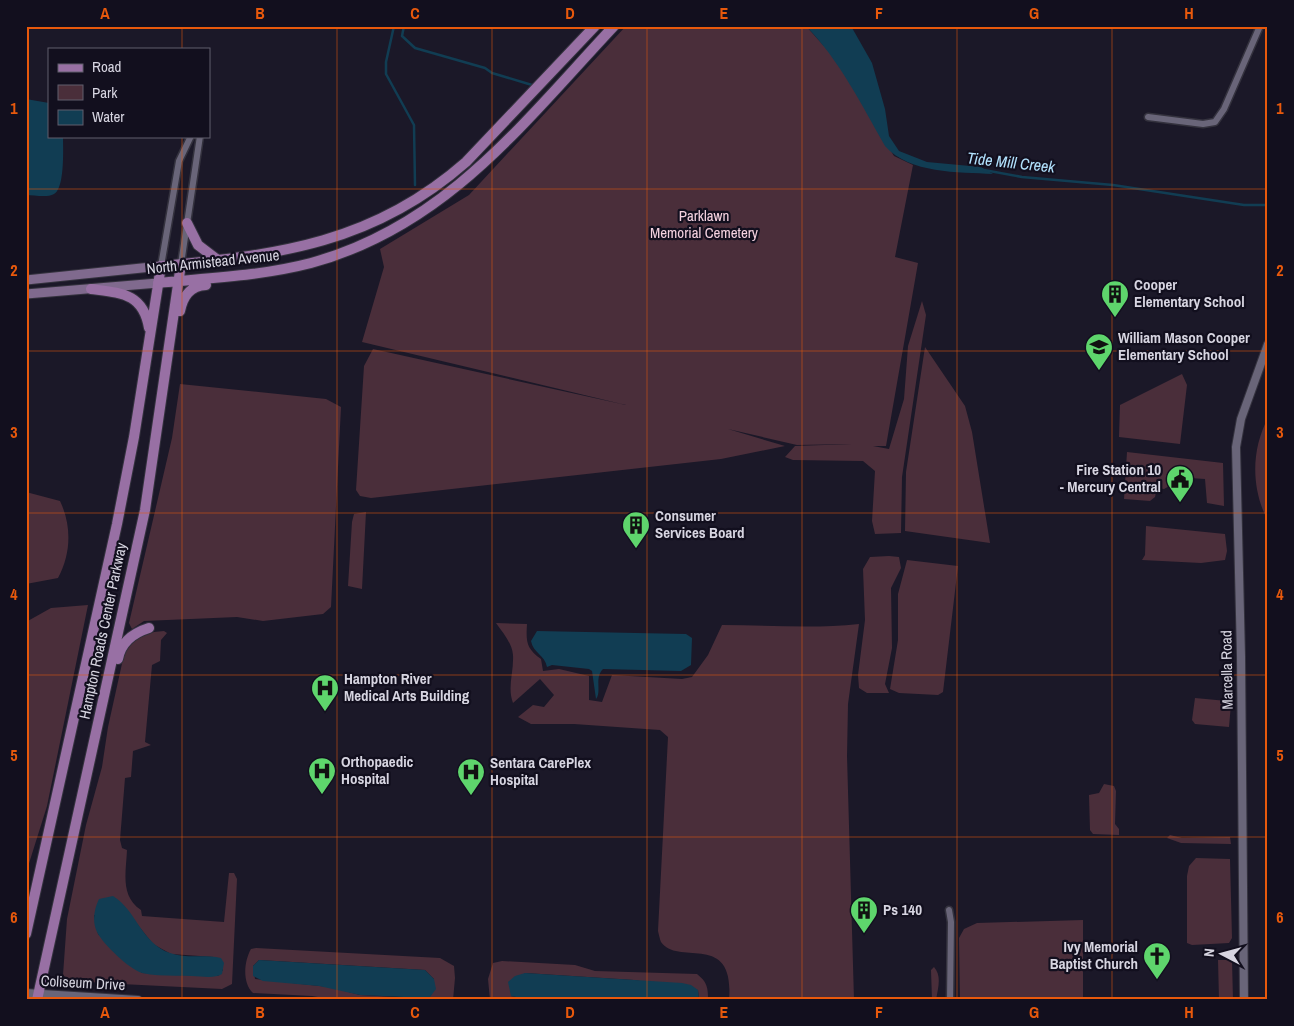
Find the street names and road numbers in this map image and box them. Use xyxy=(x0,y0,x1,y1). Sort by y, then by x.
street label: North Armistead Avenue xyxy=(146,244,280,279)
street label: Hampton Roads Center Parkway xyxy=(74,540,132,721)
street label: Marcella Road xyxy=(1215,630,1238,710)
street label: Coliseum Drive xyxy=(40,970,126,995)

